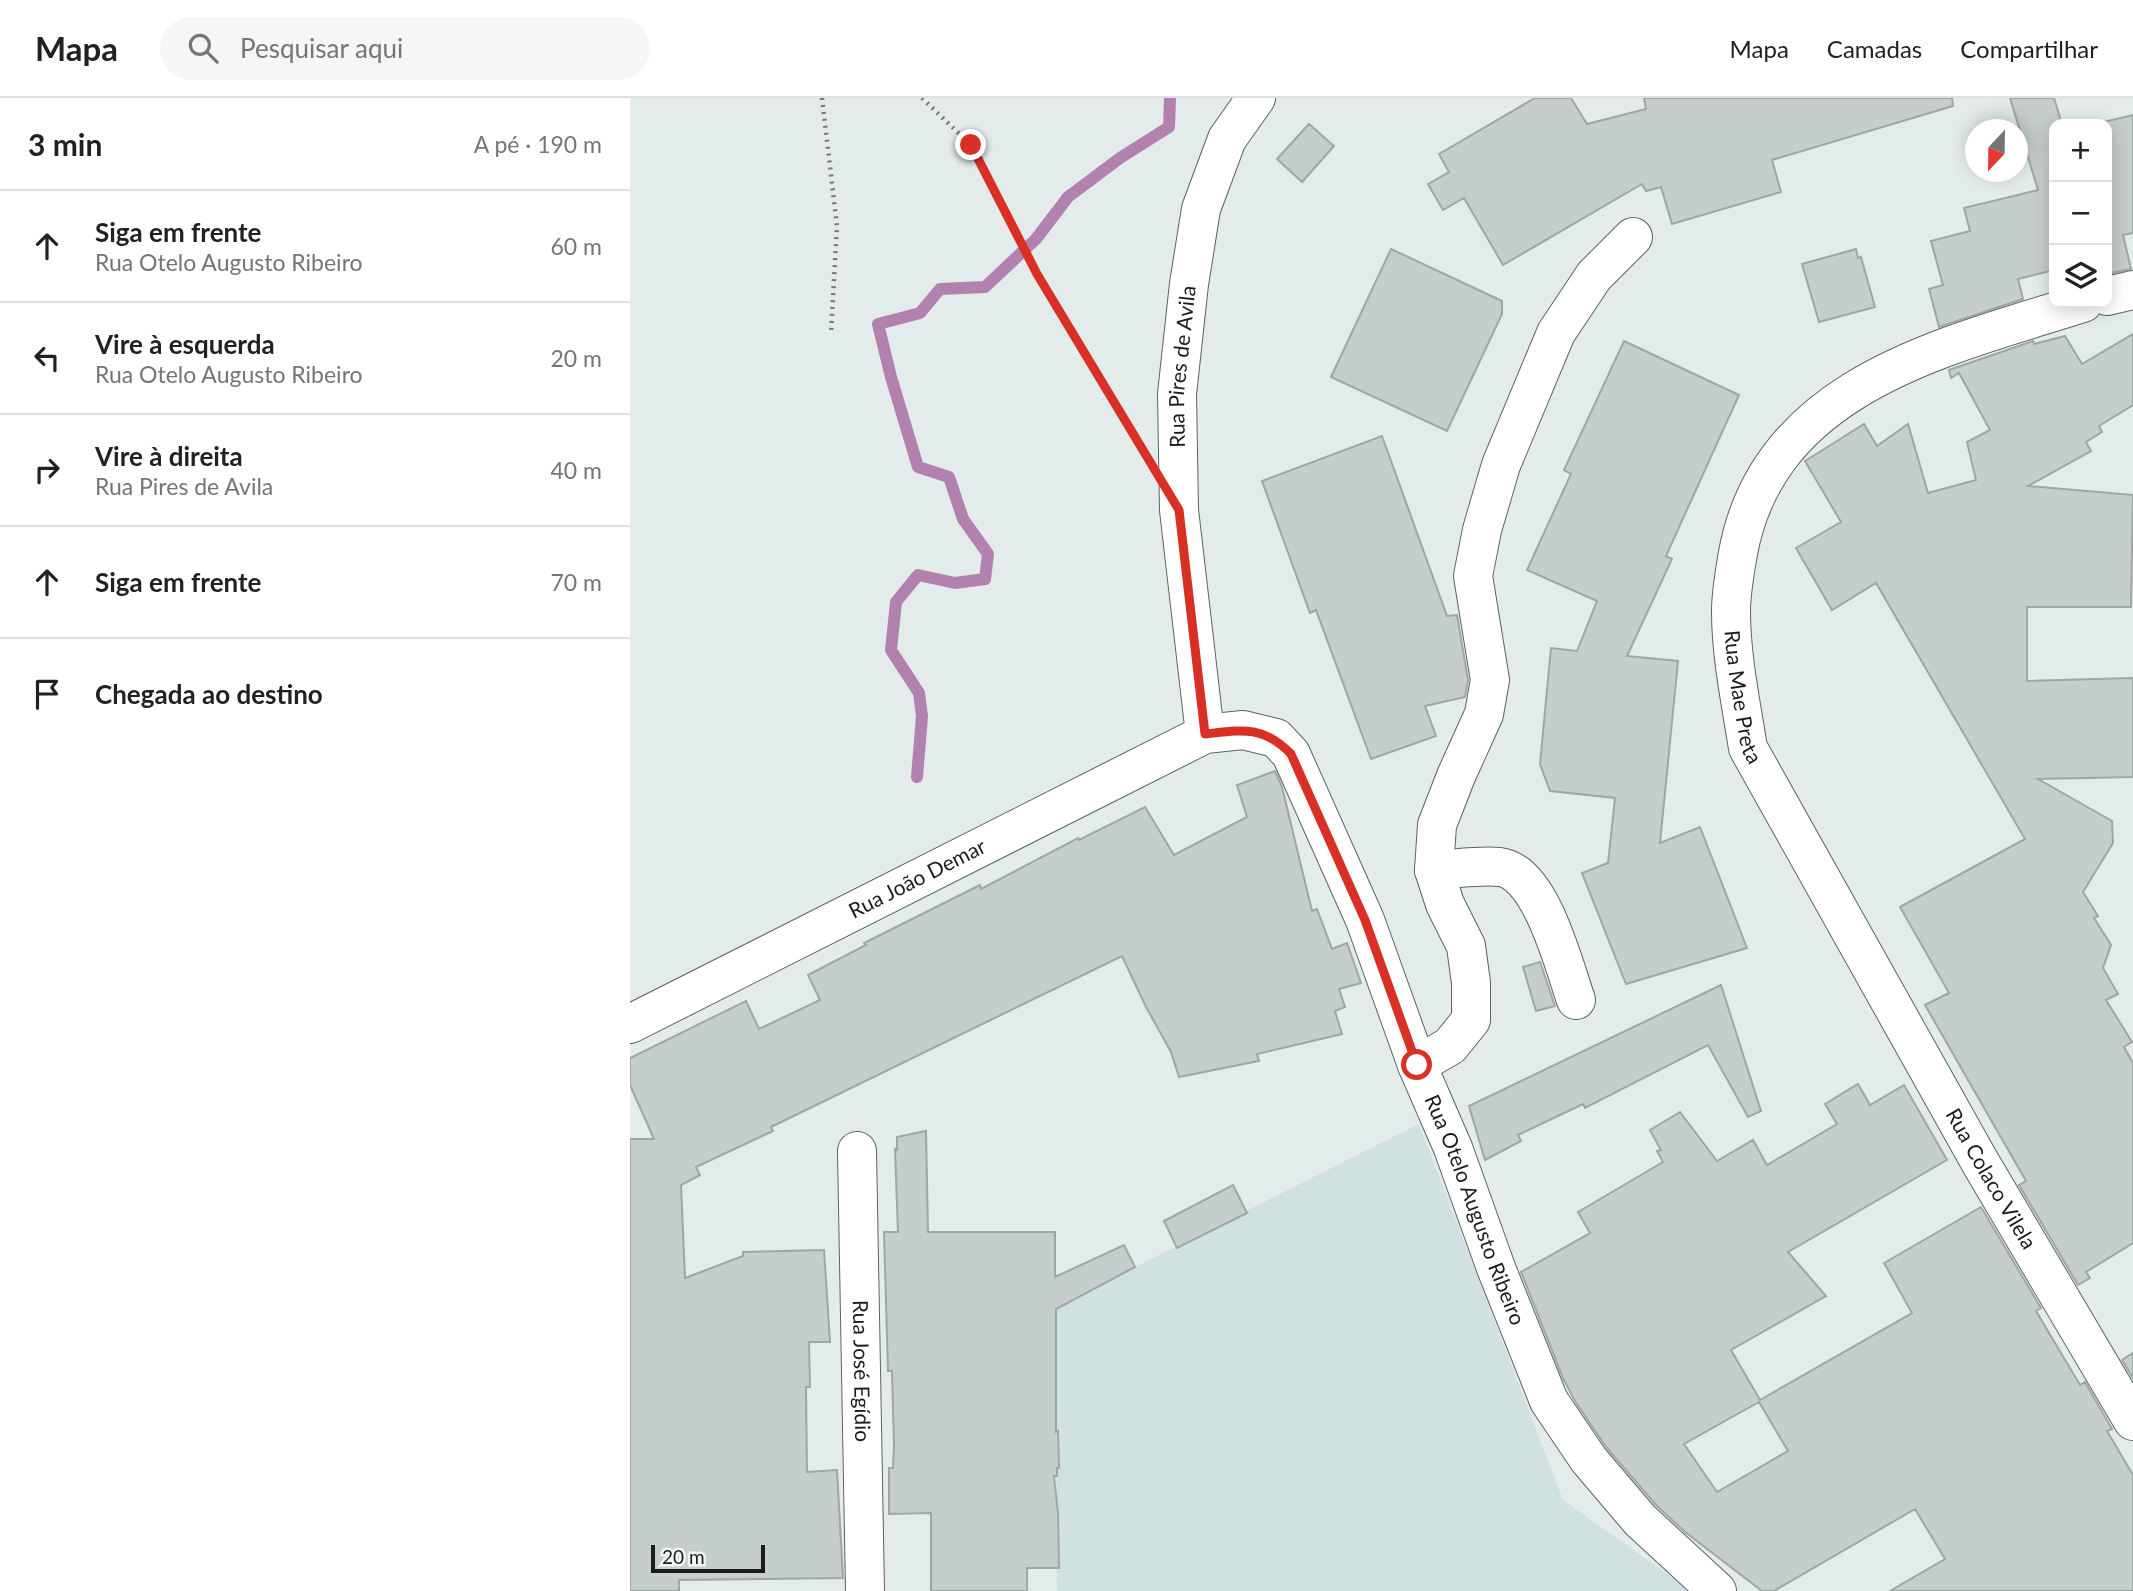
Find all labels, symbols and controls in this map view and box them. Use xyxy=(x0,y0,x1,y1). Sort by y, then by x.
search box xyxy=(160,17,650,80)
text: Mapa xyxy=(35,28,118,68)
icon: search xyxy=(184,29,222,67)
text: Pesquisar aqui xyxy=(240,32,403,64)
text: Mapa xyxy=(1730,34,1789,63)
text: Camadas xyxy=(1827,34,1922,63)
text: Compartilhar xyxy=(1960,34,2098,63)
north arrow xyxy=(1965,119,2028,182)
map controls xyxy=(2049,119,2112,308)
button: + xyxy=(2049,119,2112,182)
text: 3 min xyxy=(28,126,102,162)
route end xyxy=(955,129,986,160)
text: A pé · 190 m xyxy=(474,130,602,158)
button: − xyxy=(2049,182,2112,245)
text: Siga em frente xyxy=(95,216,262,248)
icon: ahead xyxy=(28,227,66,265)
text: 60 m xyxy=(551,232,602,260)
button: layers xyxy=(2049,245,2112,308)
text: Rua Otelo Augusto Ribeiro xyxy=(95,248,363,276)
street label: Rua Pires de Avila xyxy=(1163,284,1200,448)
text: Vire à esquerda xyxy=(95,328,275,360)
icon: left xyxy=(28,339,66,377)
text: 20 m xyxy=(551,344,602,372)
text: Rua Otelo Augusto Ribeiro xyxy=(95,360,363,388)
text: Vire à direita xyxy=(95,440,243,472)
icon: right xyxy=(28,451,66,489)
text: 40 m xyxy=(551,456,602,484)
text: Rua Pires de Avila xyxy=(95,472,273,500)
icon: ahead xyxy=(28,563,66,601)
text: Siga em frente xyxy=(95,566,262,598)
text: 70 m xyxy=(551,568,602,596)
street label: Rua Mae Preta xyxy=(1721,629,1768,767)
icon: arrive xyxy=(28,675,66,713)
text: Chegada ao destino xyxy=(95,678,323,710)
street label: Rua João Demar xyxy=(844,833,990,923)
route start xyxy=(1401,1049,1432,1080)
street label: Rua Otelo Augusto Ribeiro xyxy=(1420,1090,1531,1328)
street label: Rua Colaco Vilela xyxy=(1941,1103,2043,1253)
street label: Rua José Egídio xyxy=(849,1300,876,1442)
scale bar xyxy=(651,1542,765,1574)
text: 20 m xyxy=(662,1545,705,1568)

